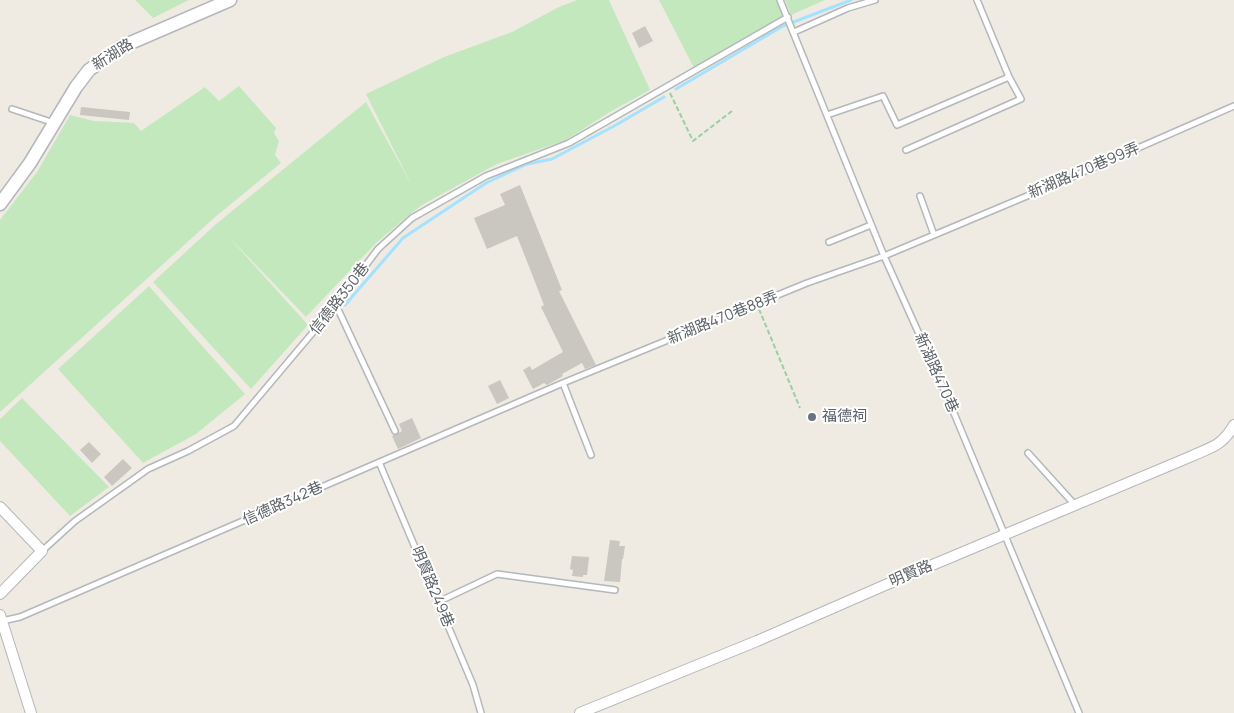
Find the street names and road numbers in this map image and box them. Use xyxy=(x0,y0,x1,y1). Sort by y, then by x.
street label: 新湖路 xyxy=(89,35,137,75)
street label: 新湖路470巷99弄 xyxy=(1026,139,1142,203)
street label: 信德路350巷 xyxy=(306,260,374,338)
street label: 新湖路470巷88弄 xyxy=(665,288,781,348)
street label: 新湖路470巷 xyxy=(910,330,962,416)
street label: 信德路342巷 xyxy=(240,478,326,530)
street label: 明賢路249巷 xyxy=(407,544,457,630)
street label: 明賢路 xyxy=(887,557,935,591)

